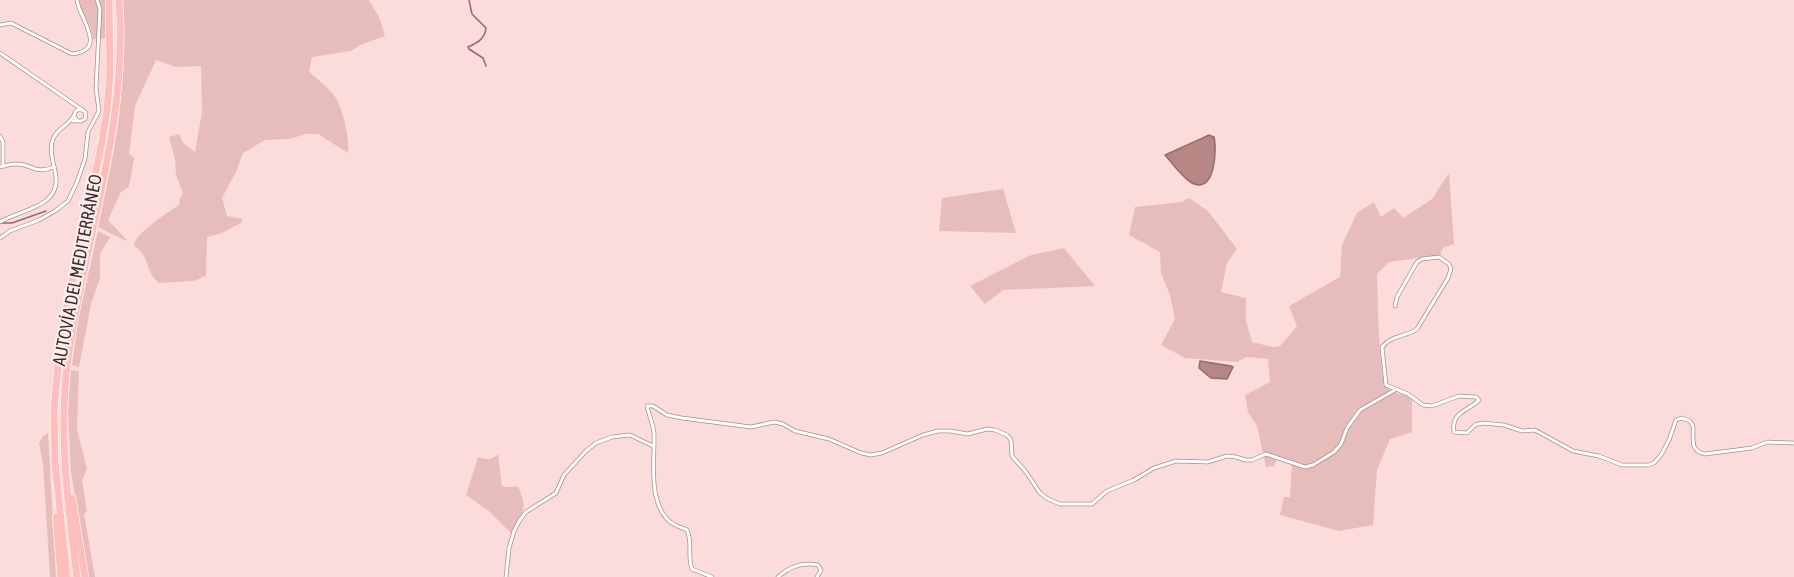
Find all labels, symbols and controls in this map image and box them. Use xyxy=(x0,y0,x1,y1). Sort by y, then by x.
street label: AUTOVÍA DEL MEDITERRÁNEO xyxy=(48,172,106,368)

